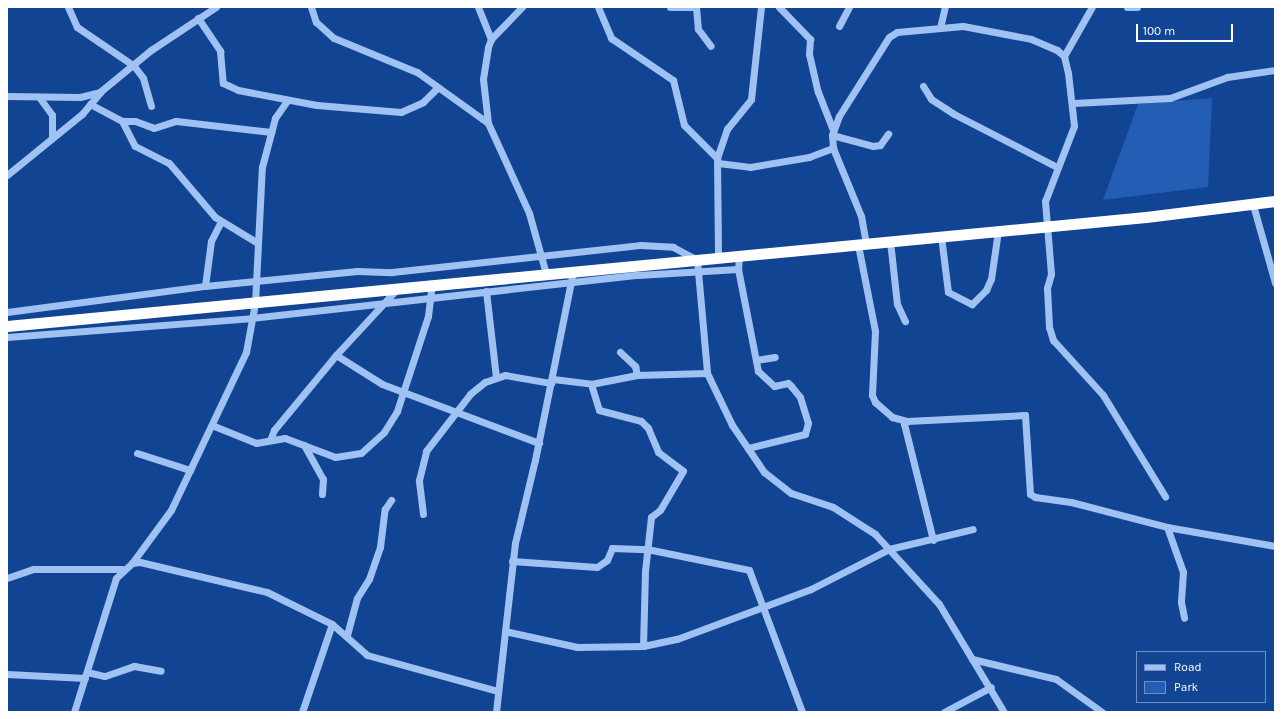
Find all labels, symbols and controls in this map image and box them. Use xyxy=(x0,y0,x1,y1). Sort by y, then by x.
scale bar xyxy=(1138,16,1235,42)
text: 100 m xyxy=(1143,24,1175,38)
legend xyxy=(1136,651,1266,703)
text: Road xyxy=(1174,660,1202,674)
text: Park xyxy=(1174,680,1198,694)

